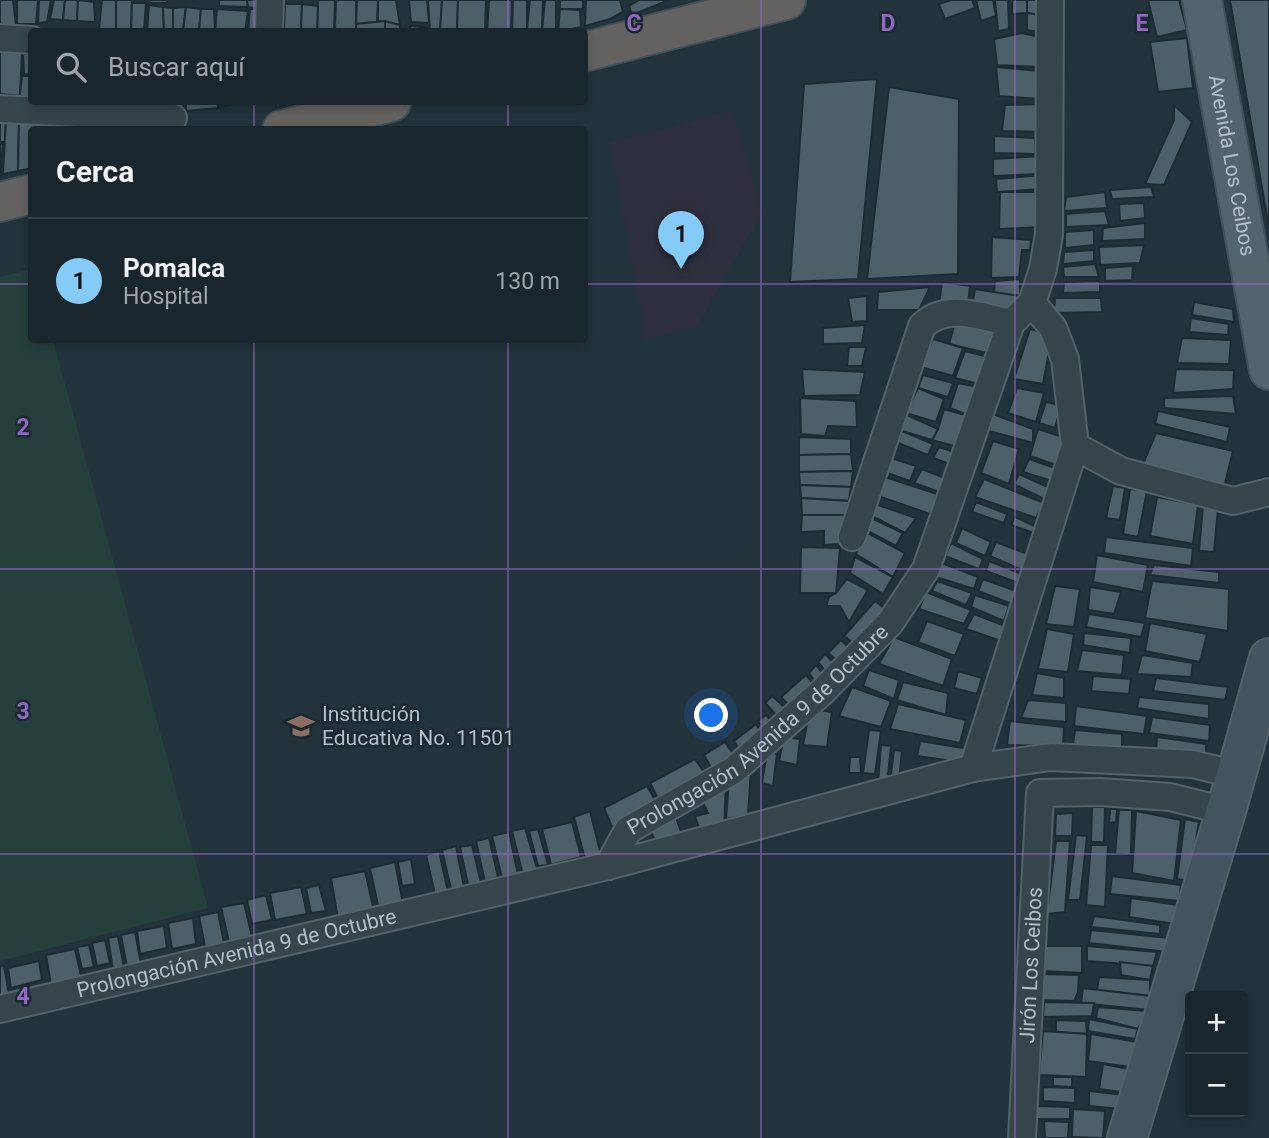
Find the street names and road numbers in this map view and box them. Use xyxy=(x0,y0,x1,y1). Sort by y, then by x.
street label: Avenida Los Ceibos xyxy=(1204,73,1260,258)
street label: Prolongación Avenida 9 de Octubre xyxy=(623,620,893,840)
street label: Jirón Los Ceibos xyxy=(1015,887,1047,1044)
street label: Prolongación Avenida 9 de Octubre xyxy=(74,904,399,1003)

